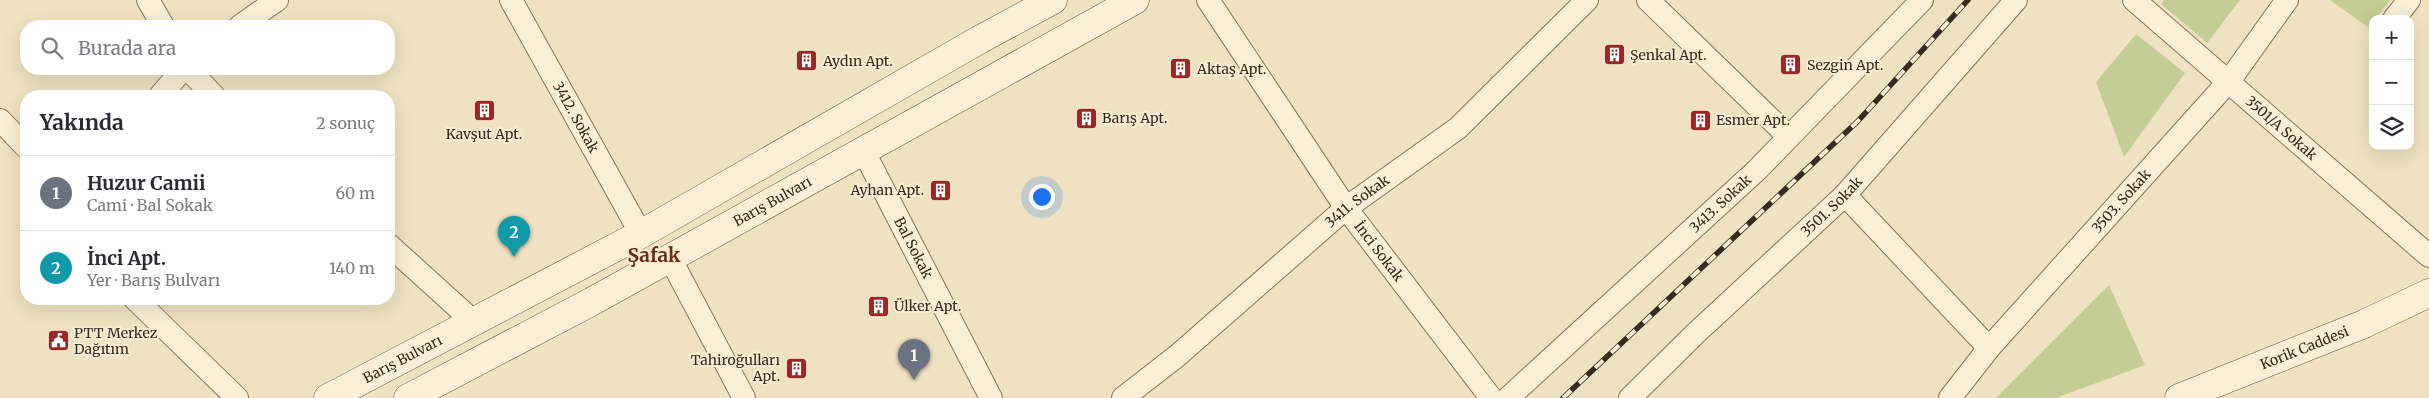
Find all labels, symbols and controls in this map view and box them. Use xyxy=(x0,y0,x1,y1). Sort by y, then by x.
map controls xyxy=(2369,15,2414,150)
button: + xyxy=(2369,15,2414,60)
search box xyxy=(20,20,395,75)
icon: search xyxy=(38,34,66,62)
text: Burada ara xyxy=(78,36,176,60)
building icon: Şenkal Apt. xyxy=(1602,43,1626,67)
place label: Şenkal Apt. xyxy=(1630,46,1707,64)
building icon: Aydın Apt. xyxy=(795,49,819,73)
place label: Aydın Apt. xyxy=(822,52,893,70)
building icon: Sezgin Apt. xyxy=(1779,53,1803,77)
place label: Sezgin Apt. xyxy=(1807,56,1883,74)
building icon: Aktaş Apt. xyxy=(1169,57,1193,81)
place label: Aktaş Apt. xyxy=(1196,60,1266,78)
button: − xyxy=(2369,60,2414,105)
street label: 3412. Sokak xyxy=(549,78,603,156)
street label: 3501/A Sokak xyxy=(2242,92,2321,164)
building icon: Kavşut Apt. xyxy=(472,99,496,123)
button: layers xyxy=(2369,105,2414,150)
building icon: Barış Apt. xyxy=(1074,106,1098,130)
building icon: Esmer Apt. xyxy=(1688,108,1712,132)
text: Yakında xyxy=(40,109,124,136)
place label: Barış Apt. xyxy=(1102,109,1168,127)
place label: Esmer Apt. xyxy=(1716,111,1790,129)
text: 2 sonuç xyxy=(316,113,375,133)
place label: Kavşut Apt. xyxy=(446,125,522,143)
street label: 3503. Sokak xyxy=(2088,165,2155,237)
text: Huzur Camii xyxy=(87,171,206,195)
street label: 3411. Sokak xyxy=(1321,171,1393,231)
street label: 3413. Sokak xyxy=(1686,171,1755,236)
street label: Barış Bulvarı xyxy=(730,172,815,230)
street label: 3501. Sokak xyxy=(1797,173,1866,240)
building icon: Ayhan Apt. xyxy=(928,178,952,202)
place label: Ayhan Apt. xyxy=(850,181,924,199)
text: 1 xyxy=(52,183,60,203)
text: 60 m xyxy=(335,183,375,203)
your location xyxy=(1029,184,1055,210)
text: Cami · Bal Sokak xyxy=(87,195,213,215)
street label: Bal Sokak xyxy=(890,214,937,282)
pin: 2 xyxy=(498,216,530,257)
street label: İnci Sokak xyxy=(1350,218,1408,285)
district label: Şafak xyxy=(628,243,681,267)
text: İnci Apt. xyxy=(87,246,166,270)
text: 2 xyxy=(51,258,61,278)
text: 140 m xyxy=(329,258,375,278)
text: Yer · Barış Bulvarı xyxy=(87,270,220,290)
building icon: Ülker Apt. xyxy=(866,294,890,318)
place label: Ülker Apt. xyxy=(894,297,961,315)
street label: Korik Caddesi xyxy=(2258,322,2352,374)
place label: PTT Merkez Dağıtım xyxy=(74,324,158,358)
public building icon: PTT Merkez Dağıtım xyxy=(46,329,70,353)
street label: Barış Bulvarı xyxy=(360,331,445,387)
pin: 1 xyxy=(898,339,930,380)
place label: Tahiroğulları Apt. xyxy=(691,351,780,385)
building icon: Tahiroğulları Apt. xyxy=(784,356,808,380)

